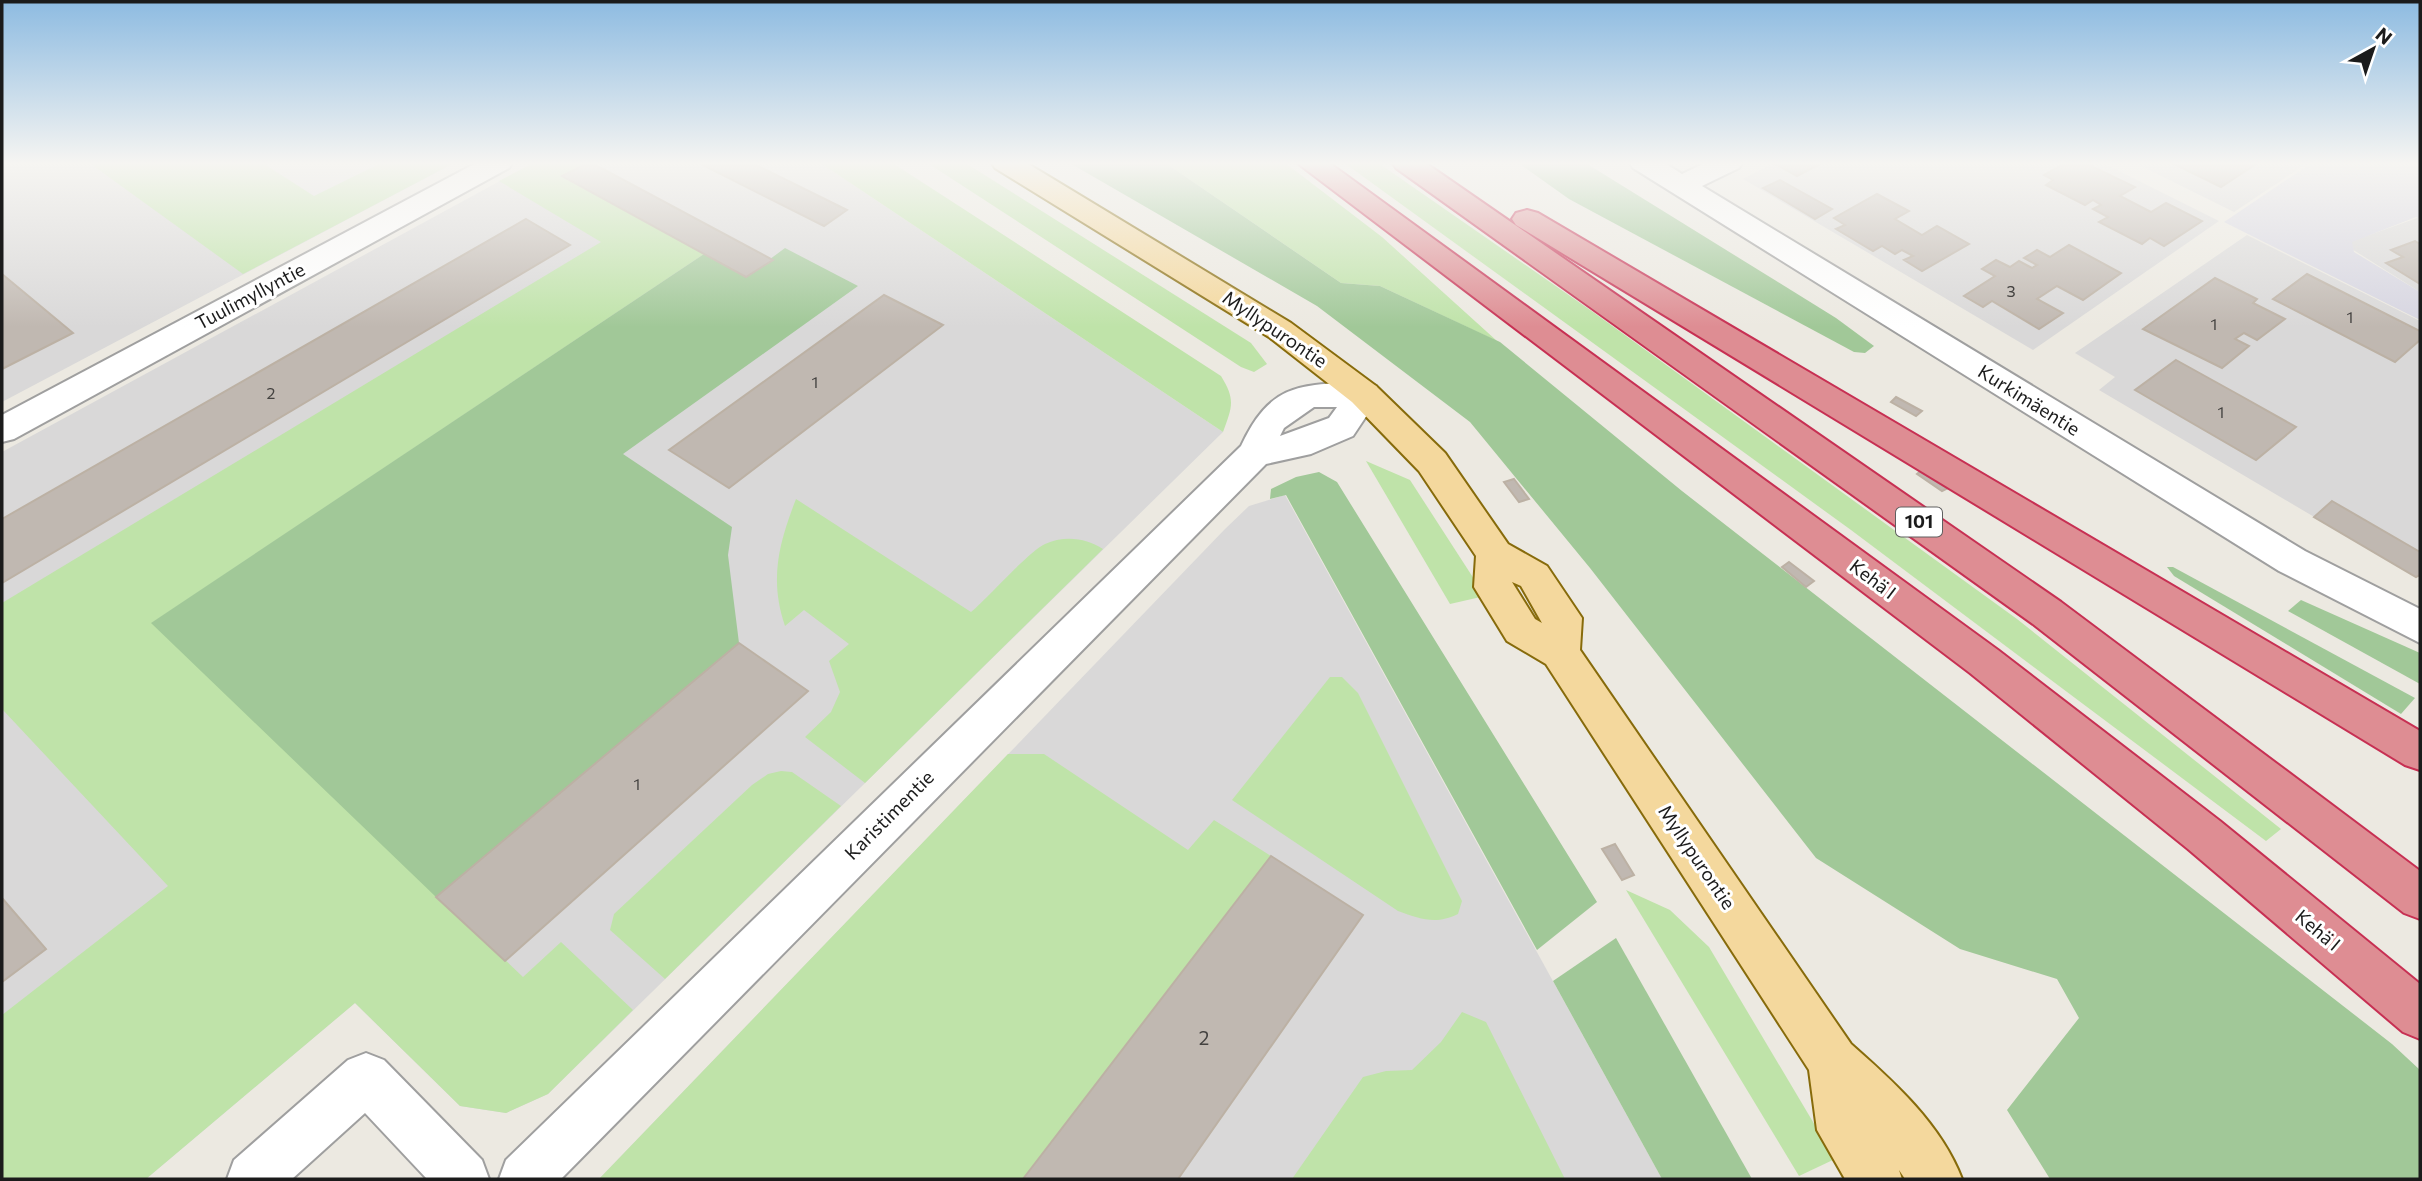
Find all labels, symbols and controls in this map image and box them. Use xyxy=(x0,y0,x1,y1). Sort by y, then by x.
north arrow xyxy=(2338,14,2408,84)
text: N xyxy=(2371,22,2397,49)
street label: Tuulimyllyntie xyxy=(191,257,308,334)
house number: 3 xyxy=(2006,281,2016,300)
street label: Myllypurontie xyxy=(1219,285,1332,372)
house number: 1 xyxy=(2347,307,2353,326)
house number: 1 xyxy=(2211,314,2217,333)
street label: Kurkimäentie xyxy=(1974,359,2085,440)
house number: 1 xyxy=(812,372,818,391)
house number: 2 xyxy=(267,383,276,402)
house number: 1 xyxy=(2218,402,2224,421)
road number: 101 xyxy=(1896,508,1942,536)
street label: Kehä I xyxy=(1846,554,1901,603)
street label: Karistimentie xyxy=(839,765,938,864)
house number: 1 xyxy=(634,774,640,793)
street label: Myllypurontie xyxy=(1654,800,1741,913)
street label: Kehä I xyxy=(2291,904,2346,955)
house number: 2 xyxy=(1199,1026,1209,1049)

